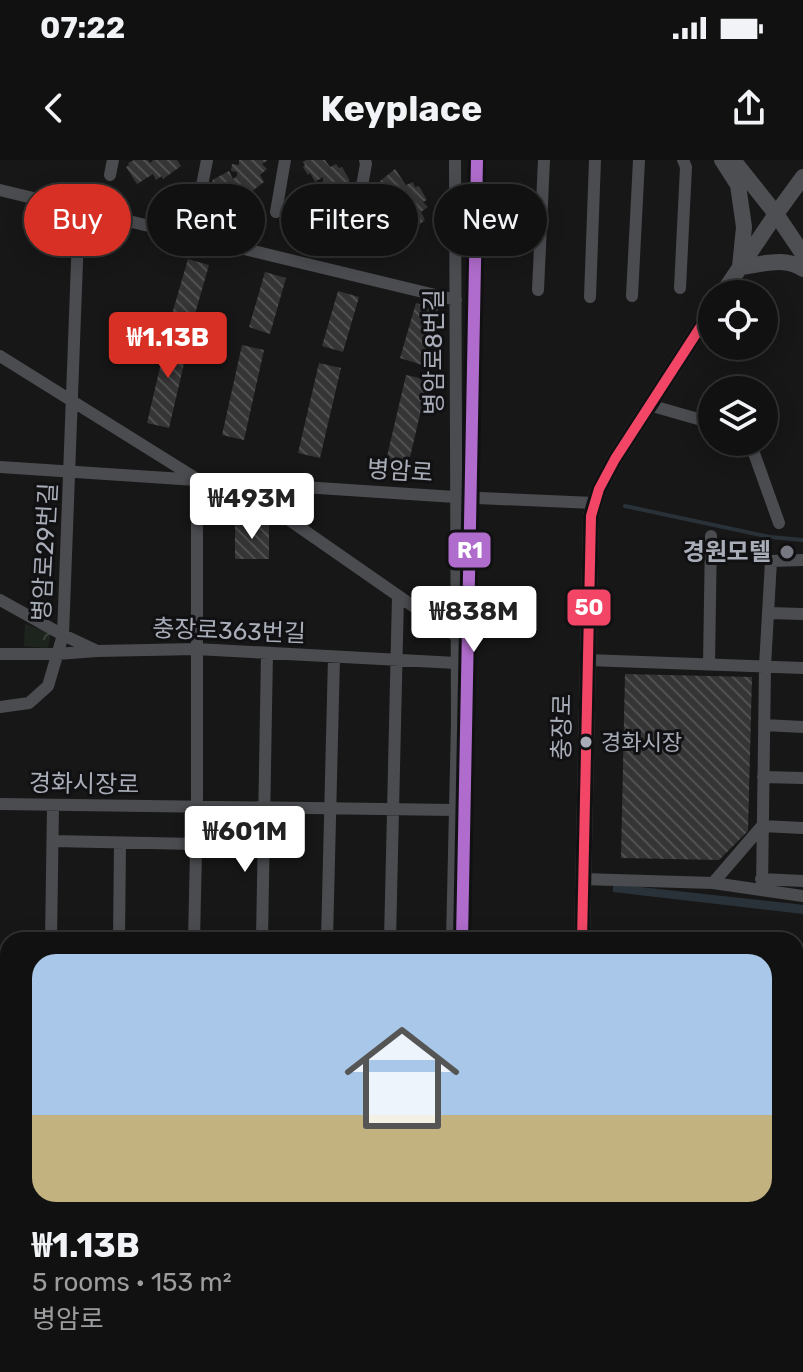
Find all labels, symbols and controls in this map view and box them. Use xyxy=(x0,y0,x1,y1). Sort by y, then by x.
text: 07:22 xyxy=(40,10,125,46)
icon: back xyxy=(32,86,76,130)
icon: share xyxy=(727,86,771,130)
text: Keyplace xyxy=(321,87,482,130)
chip: Buy xyxy=(24,184,131,256)
chip: Rent xyxy=(147,184,265,256)
chip: Filters xyxy=(281,184,418,256)
chip: New xyxy=(434,184,547,256)
map controls xyxy=(698,280,778,456)
button: locate xyxy=(698,280,778,360)
street label: 병암로8번길 xyxy=(420,289,448,415)
pin: ₩1.13B xyxy=(103,312,233,380)
text: ₩1.13B xyxy=(127,322,209,353)
button: layers xyxy=(698,376,778,456)
street label: 병암로 xyxy=(366,455,434,487)
pin: ₩493M xyxy=(196,473,308,541)
street label: 병암로29번길 xyxy=(27,482,63,622)
text: ₩493M xyxy=(208,483,296,514)
line badge: R1 xyxy=(447,531,492,569)
text: R1 xyxy=(457,537,483,564)
place label: 경원모텔 xyxy=(683,538,771,566)
marker: 경원모텔 xyxy=(778,543,796,561)
pin: ₩838M xyxy=(418,586,530,654)
line badge: 50 xyxy=(566,588,612,627)
text: 50 xyxy=(574,594,604,621)
text: ₩838M xyxy=(429,596,519,627)
street label: 충장로363번길 xyxy=(152,614,306,648)
street label: 충장로 xyxy=(547,694,577,760)
place label: 경화시장 xyxy=(601,729,682,756)
marker: 경화시장 xyxy=(578,734,594,750)
street label: 경화시장로 xyxy=(29,769,139,799)
pin: ₩601M xyxy=(189,806,301,874)
text: ₩601M xyxy=(203,816,287,847)
icon: home xyxy=(330,1006,474,1150)
text: ₩1.13B xyxy=(32,1225,140,1266)
text: 5 rooms · 153 m² xyxy=(32,1267,232,1298)
text: 병암로 xyxy=(32,1304,104,1335)

